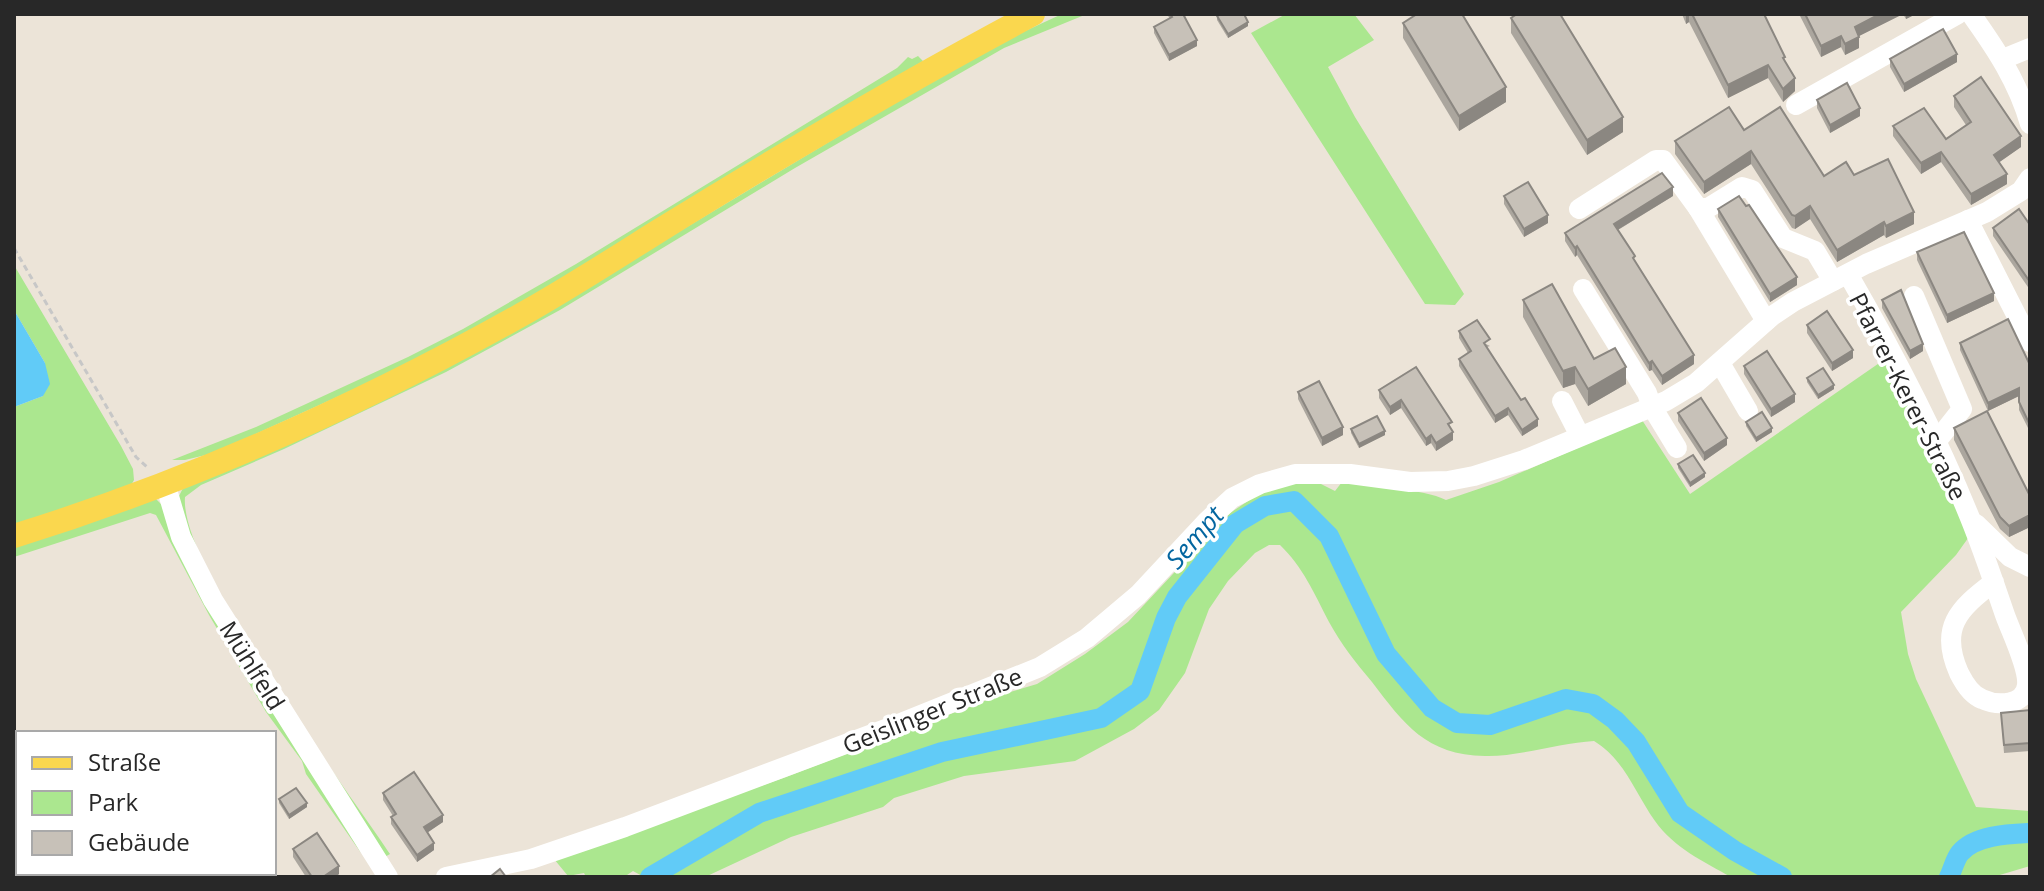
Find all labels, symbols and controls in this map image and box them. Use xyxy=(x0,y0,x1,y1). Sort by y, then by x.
street label: Pfarrer-Kerer-Straße xyxy=(1842,287,1976,505)
water label: Sempt xyxy=(1157,497,1232,576)
street label: Mühlfeld xyxy=(213,614,293,716)
street label: Geislinger Straße xyxy=(837,659,1027,761)
legend xyxy=(16,731,276,875)
text: Straße xyxy=(88,745,161,778)
text: Park xyxy=(88,785,139,818)
text: Gebäude xyxy=(88,825,190,858)

